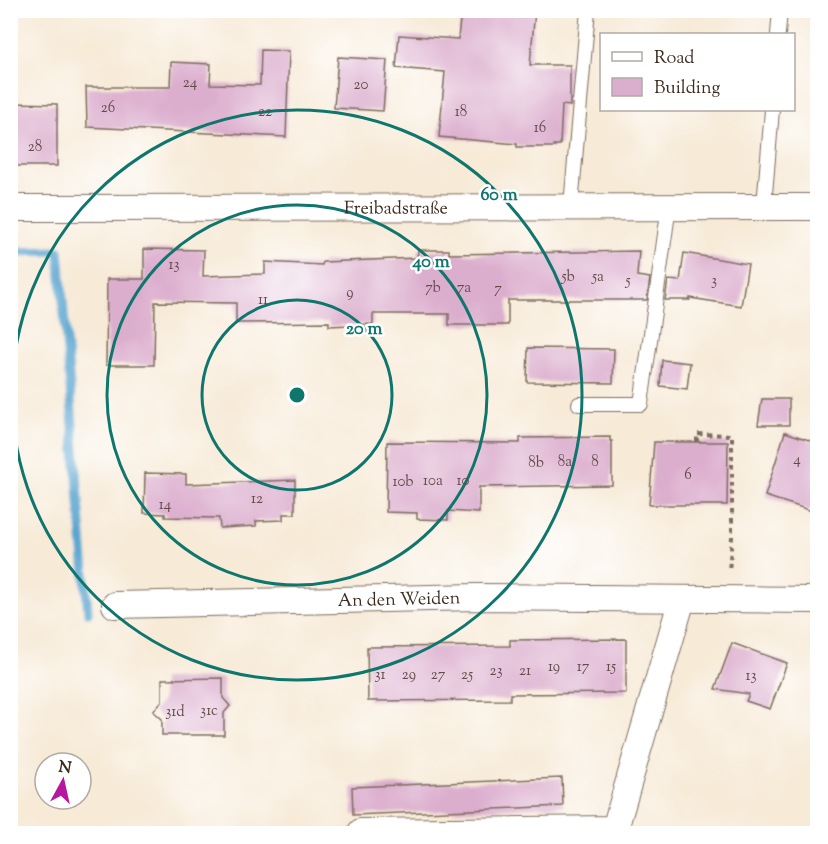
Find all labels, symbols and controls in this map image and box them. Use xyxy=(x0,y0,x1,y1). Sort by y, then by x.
legend xyxy=(600,33,795,111)
text: Road xyxy=(654,46,694,72)
house number: 24 xyxy=(183,73,198,94)
house number: 20 xyxy=(354,75,369,96)
text: Building xyxy=(654,76,720,102)
house number: 26 xyxy=(101,98,115,119)
house number: 22 xyxy=(258,102,272,123)
house number: 18 xyxy=(455,102,467,123)
house number: 16 xyxy=(534,118,546,139)
house number: 28 xyxy=(28,137,42,158)
text: 60 m xyxy=(480,183,518,209)
street label: Freibadstraße xyxy=(344,196,448,223)
text: 40 m xyxy=(411,250,450,276)
house number: 13 xyxy=(168,255,180,276)
house number: 5b xyxy=(560,267,575,288)
house number: 5a xyxy=(591,267,604,288)
house number: 5 xyxy=(624,271,631,292)
house number: 3 xyxy=(711,271,717,292)
house number: 7b xyxy=(425,278,441,299)
house number: 7a xyxy=(457,278,471,299)
house number: 7 xyxy=(494,279,502,300)
house number: 9 xyxy=(346,283,354,304)
house number: 11 xyxy=(258,290,268,311)
text: 20 m xyxy=(346,317,382,343)
centre of rings xyxy=(287,385,307,405)
house number: 4 xyxy=(793,450,801,471)
house number: 8a xyxy=(558,452,572,473)
house number: 8 xyxy=(591,452,599,473)
house number: 8b xyxy=(528,453,544,474)
house number: 6 xyxy=(684,465,692,486)
house number: 10a xyxy=(423,471,443,492)
house number: 10 xyxy=(457,471,470,492)
house number: 10b xyxy=(393,472,413,493)
house number: 12 xyxy=(251,489,263,510)
house number: 14 xyxy=(159,495,172,516)
street label: An den Weiden xyxy=(337,586,461,615)
house number: 19 xyxy=(548,657,560,678)
house number: 17 xyxy=(577,657,590,678)
house number: 15 xyxy=(606,657,616,678)
house number: 23 xyxy=(489,661,503,682)
house number: 21 xyxy=(519,661,531,682)
house number: 31 xyxy=(374,665,386,686)
house number: 29 xyxy=(402,665,416,686)
house number: 27 xyxy=(431,665,446,686)
house number: 25 xyxy=(461,665,473,686)
house number: 13 xyxy=(745,666,757,687)
house number: 31c xyxy=(200,701,218,722)
house number: 31d xyxy=(165,702,185,723)
north arrow xyxy=(33,751,93,811)
text: N xyxy=(57,756,73,781)

